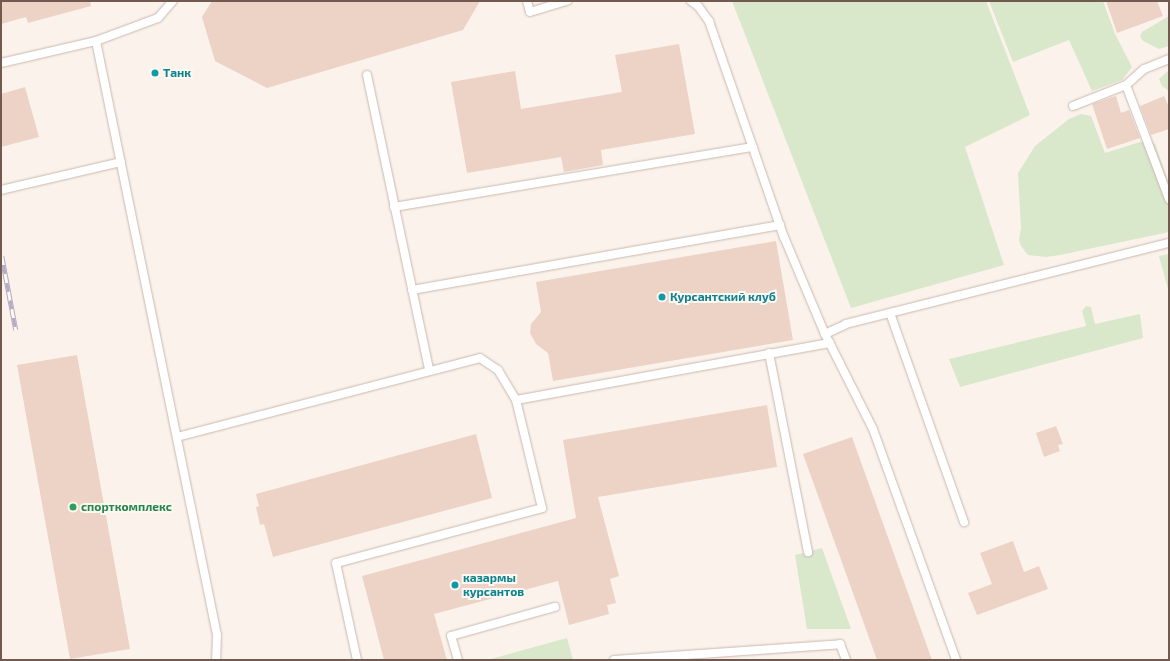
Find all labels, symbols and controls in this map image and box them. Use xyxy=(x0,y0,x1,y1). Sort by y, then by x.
place label: Танк xyxy=(163,66,191,80)
marker: Танк xyxy=(150,68,160,78)
place label: Курсантский клуб xyxy=(670,290,776,304)
marker: Курсантский клуб xyxy=(657,292,667,302)
place label: спорткомплекс xyxy=(81,500,172,514)
marker: спорткомплекс xyxy=(68,502,78,512)
place label: казармы курсантов xyxy=(463,571,524,599)
marker: казармы курсантов xyxy=(450,580,460,590)

